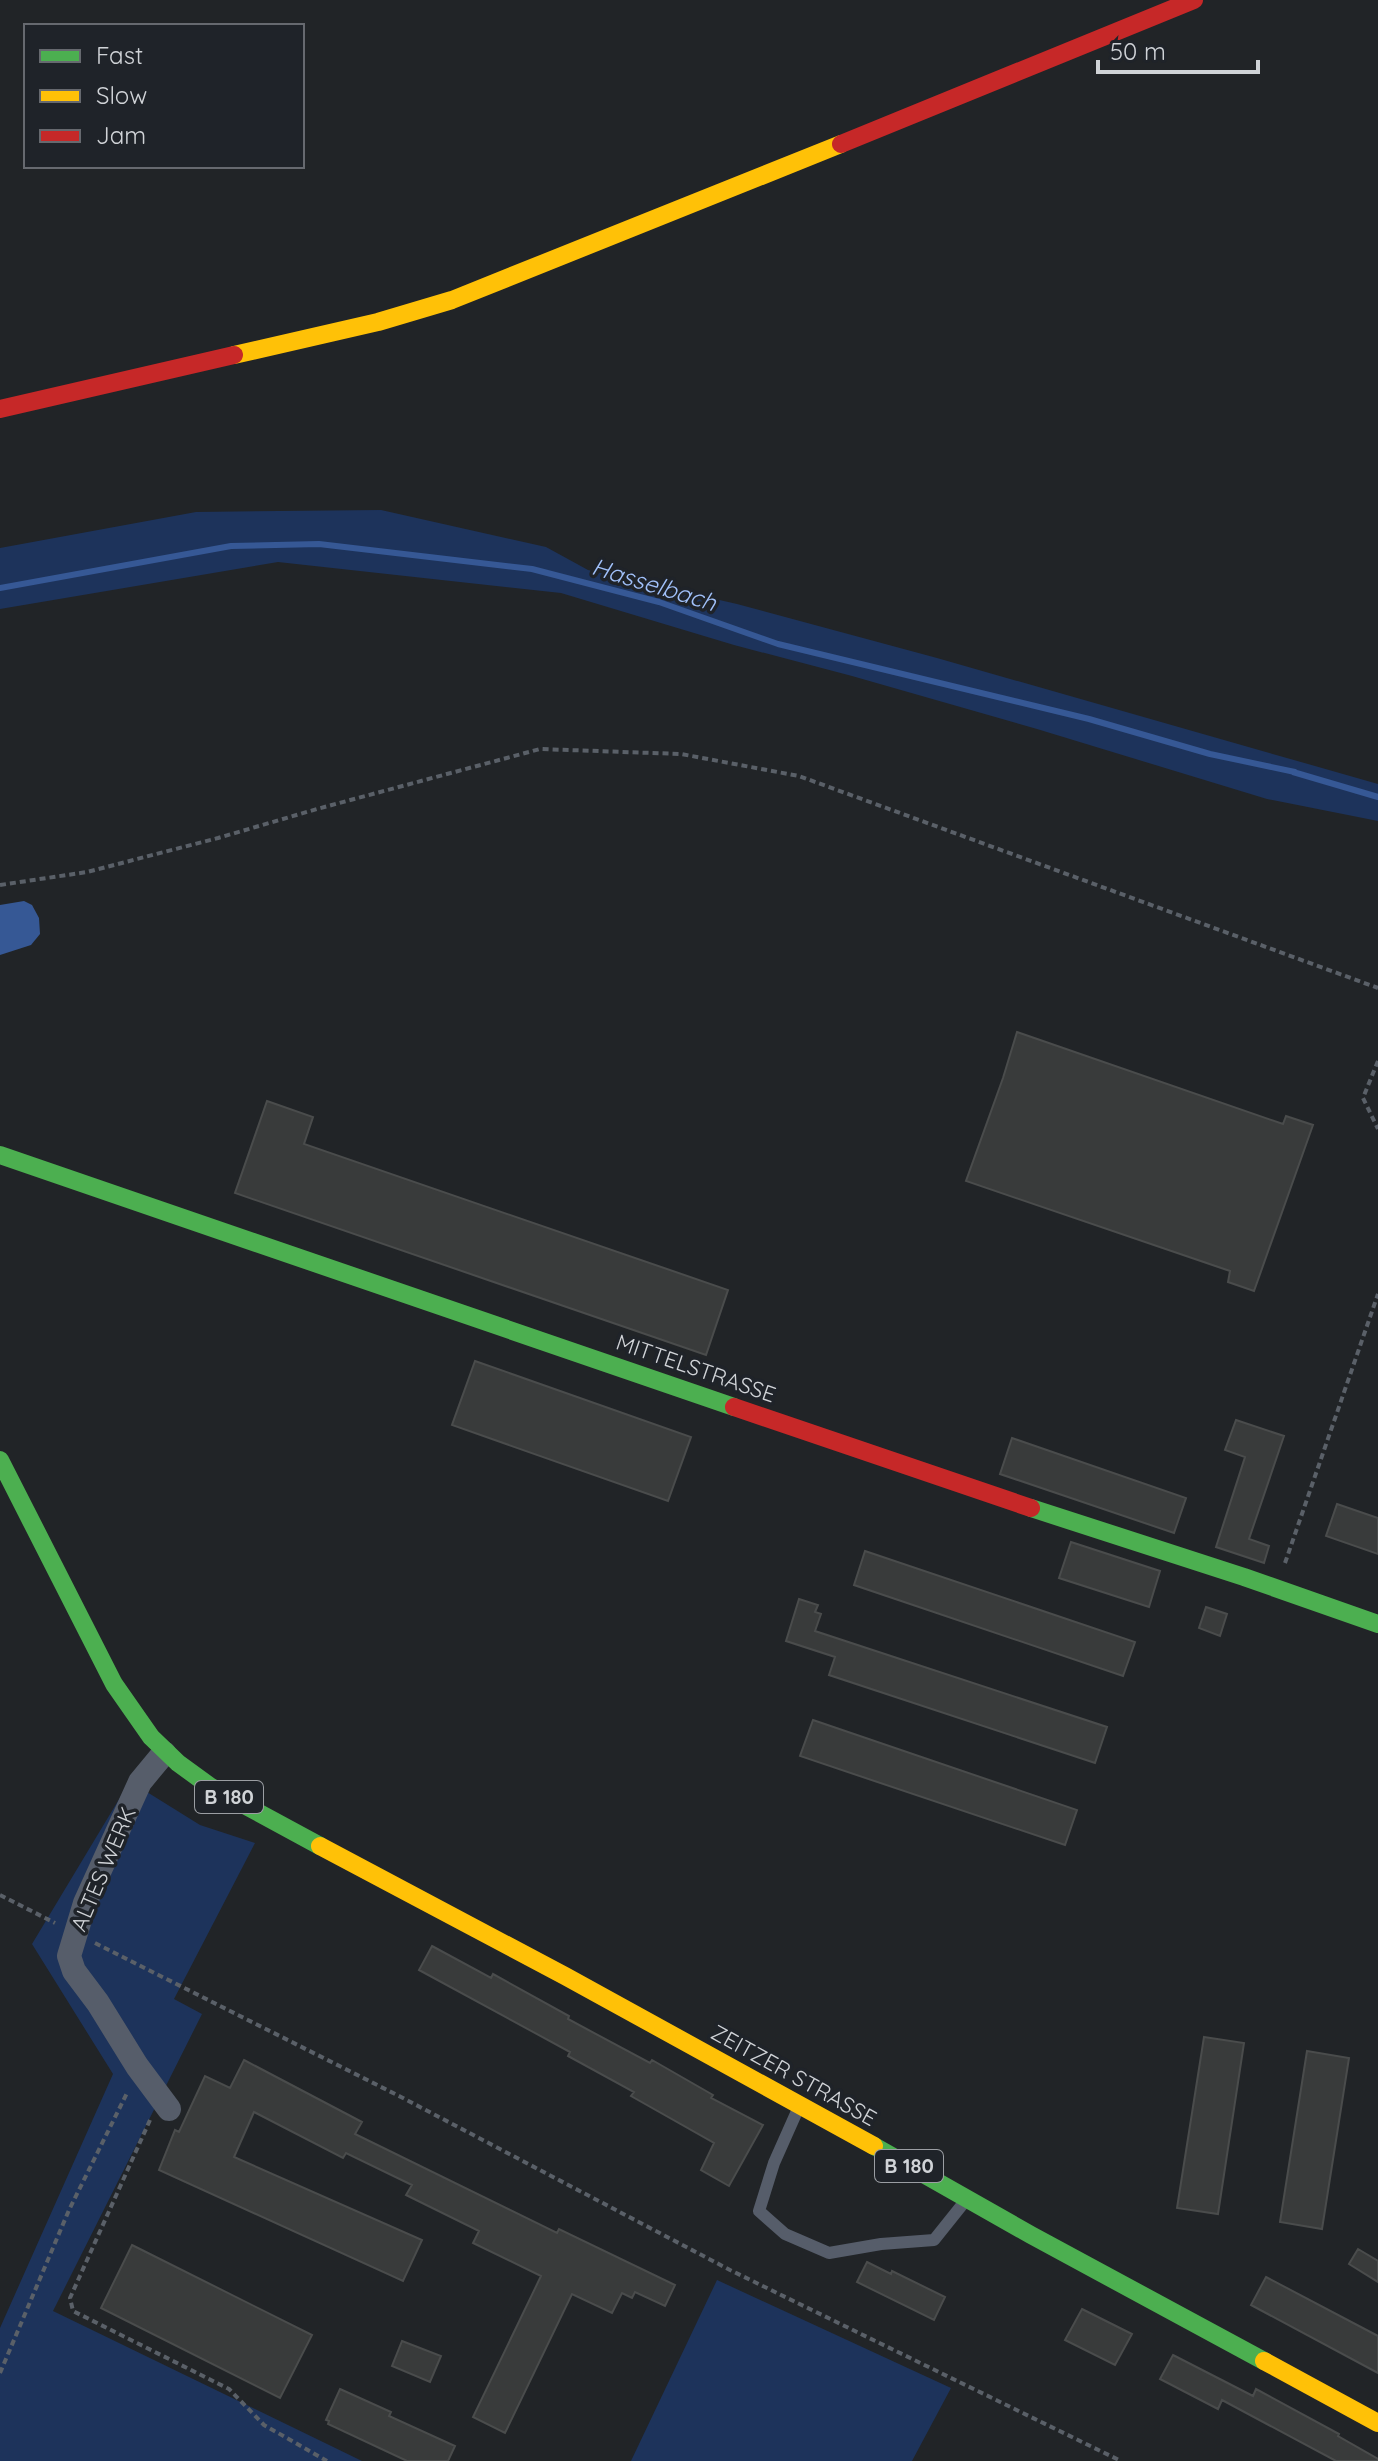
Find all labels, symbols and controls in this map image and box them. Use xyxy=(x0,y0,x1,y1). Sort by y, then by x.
legend xyxy=(24,24,304,168)
scale bar xyxy=(1098,24,1258,74)
text: 50 m xyxy=(1110,36,1166,66)
text: Fast xyxy=(96,40,143,70)
text: Slow xyxy=(96,80,147,110)
text: Jam xyxy=(96,120,146,150)
water label: Hasselbach xyxy=(588,551,720,617)
street label: MITTELSTRASSE xyxy=(612,1328,780,1408)
road number: B 180 xyxy=(195,1781,263,1813)
street label: ALTES WERK xyxy=(64,1803,142,1935)
street label: ZEITZER STRASSE xyxy=(706,2018,882,2132)
road number: B 180 xyxy=(875,2150,943,2182)

